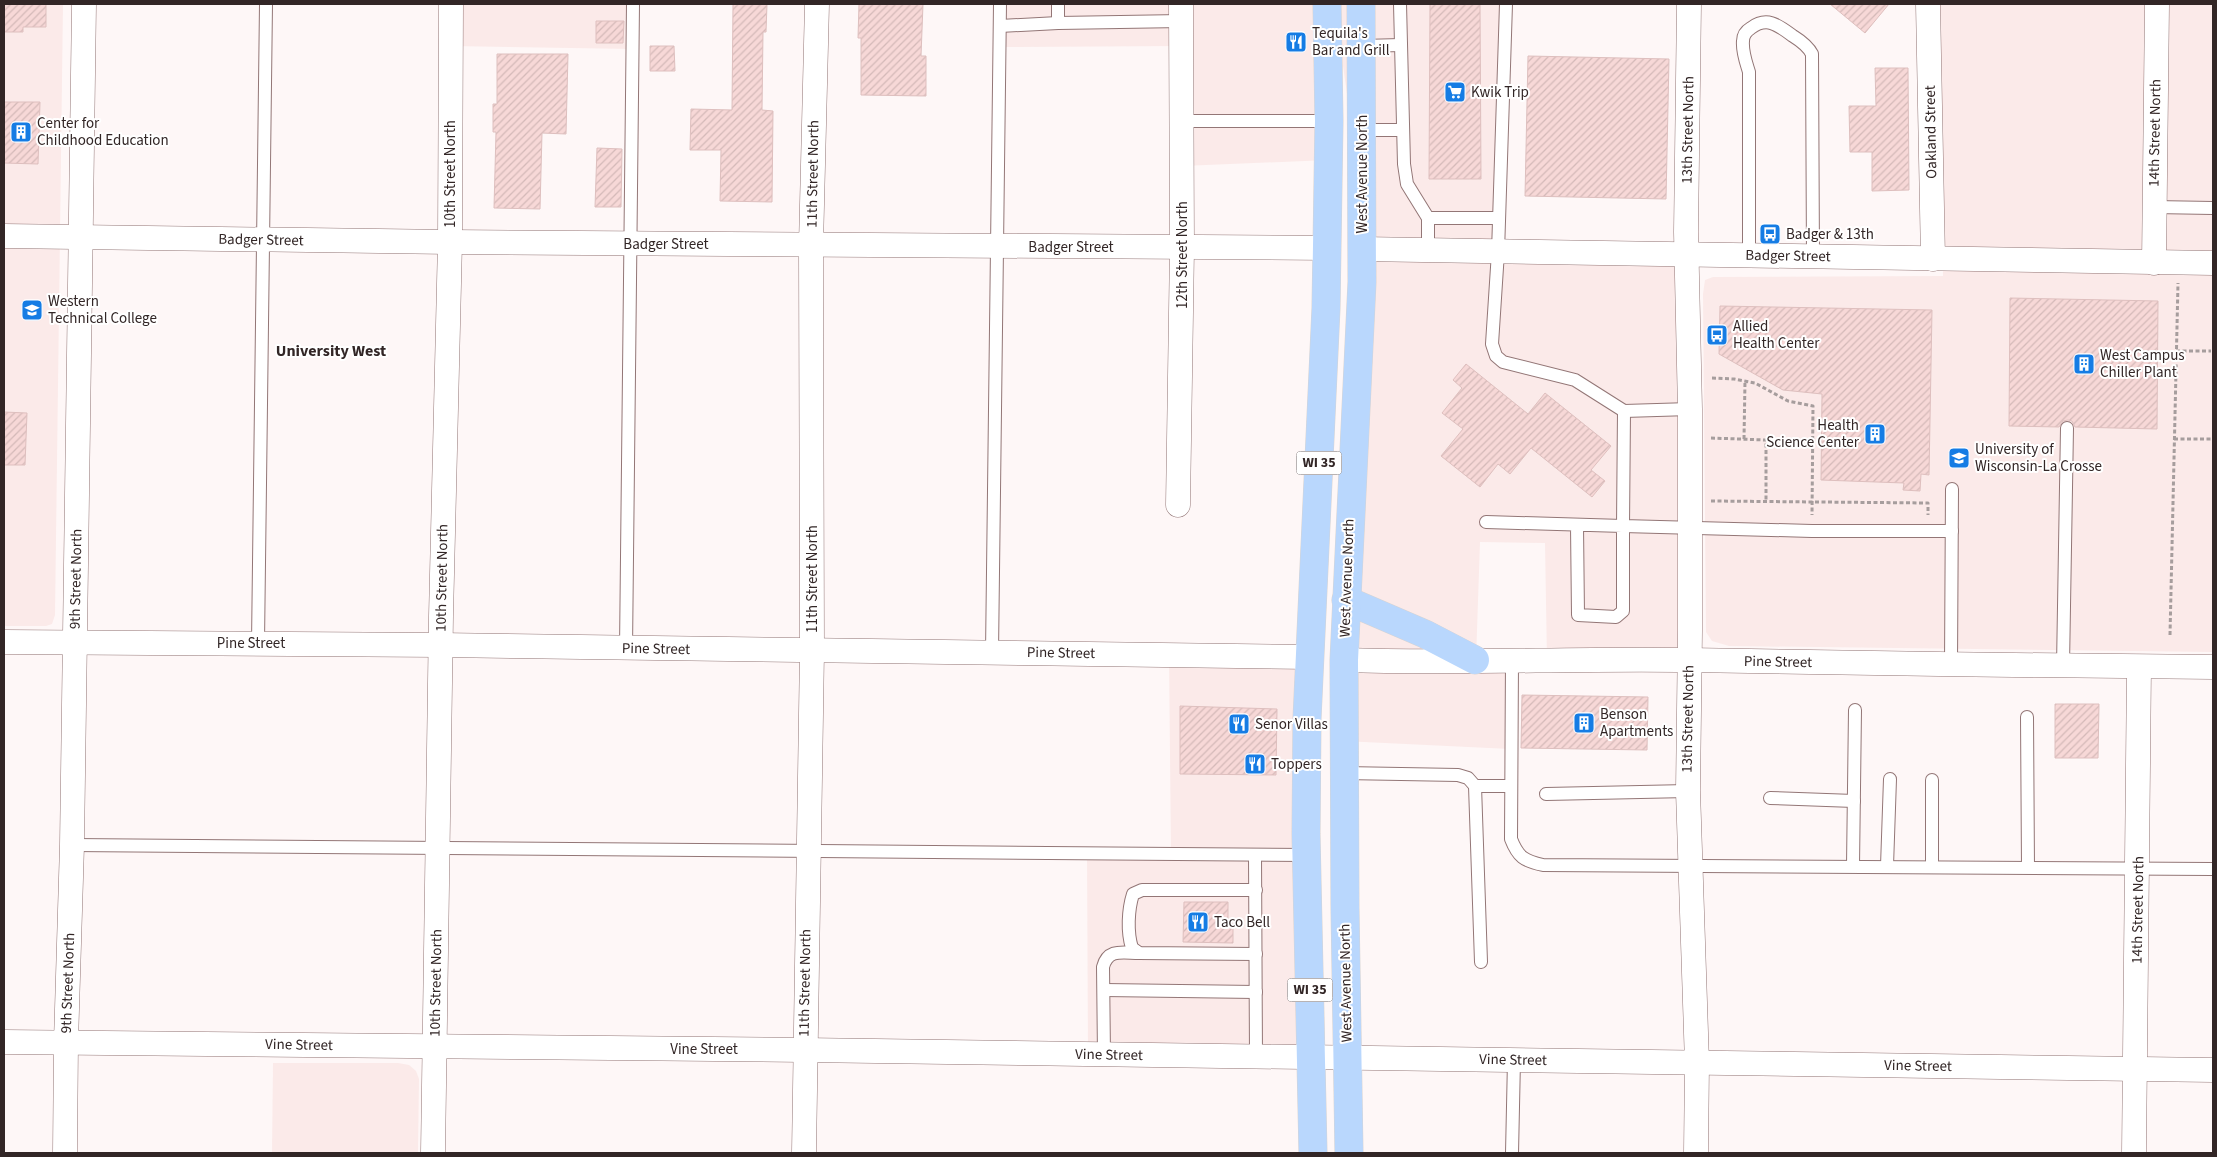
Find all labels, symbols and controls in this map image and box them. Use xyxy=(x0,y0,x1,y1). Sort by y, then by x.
place label: Tequila's Bar and Grill xyxy=(1312,23,1390,61)
restaurant icon: Tequila's Bar and Grill xyxy=(1284,30,1308,54)
street label: 13th Street North xyxy=(1677,76,1699,184)
street label: 14th Street North xyxy=(2144,79,2166,187)
supermarket icon: Kwik Trip xyxy=(1443,80,1467,104)
place label: Kwik Trip xyxy=(1471,82,1529,103)
street label: Oakland Street xyxy=(1920,85,1942,179)
place label: Center for Childhood Education xyxy=(37,113,169,151)
street label: West Avenue North xyxy=(1352,115,1373,233)
building icon: Center for Childhood Education xyxy=(9,120,33,144)
street label: 10th Street North xyxy=(440,120,461,228)
street label: 11th Street North xyxy=(802,120,824,228)
street label: 12th Street North xyxy=(1172,201,1193,309)
bus stop icon: Badger & 13th xyxy=(1758,222,1782,246)
place label: Badger & 13th xyxy=(1786,224,1874,245)
street label: Badger Street xyxy=(218,229,304,251)
street label: Badger Street xyxy=(623,234,709,255)
street label: Badger Street xyxy=(1028,237,1114,258)
street label: Badger Street xyxy=(1745,245,1831,267)
place label: Western Technical College xyxy=(48,291,157,329)
school or university icon: Western Technical College xyxy=(20,298,44,322)
place label: Allied Health Center xyxy=(1733,316,1820,354)
bus stop icon: Allied Health Center xyxy=(1705,323,1729,347)
district label: University West xyxy=(276,340,386,362)
place label: West Campus Chiller Plant xyxy=(2100,345,2185,383)
building icon: West Campus Chiller Plant xyxy=(2072,352,2096,376)
place label: Health Science Center xyxy=(1766,415,1860,453)
building icon: Health Science Center xyxy=(1863,422,1887,446)
place label: University of Wisconsin-La Crosse xyxy=(1975,439,2102,477)
school or university icon: University of Wisconsin-La Crosse xyxy=(1947,446,1971,470)
road number: WI 35 xyxy=(1296,452,1342,474)
street label: West Avenue North xyxy=(1334,518,1360,638)
street label: 10th Street North xyxy=(431,524,453,632)
street label: 11th Street North xyxy=(802,525,823,633)
street label: 9th Street North xyxy=(65,529,87,629)
street label: Pine Street xyxy=(217,633,285,654)
street label: Pine Street xyxy=(622,638,690,660)
street label: Pine Street xyxy=(1027,642,1095,664)
street label: Pine Street xyxy=(1744,651,1812,673)
street label: 13th Street North xyxy=(1677,665,1699,773)
place label: Benson Apartments xyxy=(1600,704,1673,742)
building icon: Benson Apartments xyxy=(1572,711,1596,735)
restaurant icon: Senor Villas xyxy=(1227,712,1251,736)
place label: Senor Villas xyxy=(1255,714,1328,735)
restaurant icon: Toppers xyxy=(1243,752,1267,776)
place label: Toppers xyxy=(1271,754,1322,775)
street label: 14th Street North xyxy=(2127,856,2149,964)
restaurant icon: Taco Bell xyxy=(1186,910,1210,934)
place label: Taco Bell xyxy=(1214,912,1270,933)
street label: West Avenue North xyxy=(1334,923,1358,1043)
street label: 10th Street North xyxy=(425,929,447,1037)
street label: 11th Street North xyxy=(794,929,816,1037)
street label: 9th Street North xyxy=(56,932,80,1034)
road number: WI 35 xyxy=(1288,978,1332,1002)
street label: Vine Street xyxy=(265,1034,333,1056)
street label: Vine Street xyxy=(670,1039,738,1060)
street label: Vine Street xyxy=(1075,1044,1143,1066)
street label: Vine Street xyxy=(1479,1049,1547,1071)
street label: Vine Street xyxy=(1884,1055,1952,1077)

